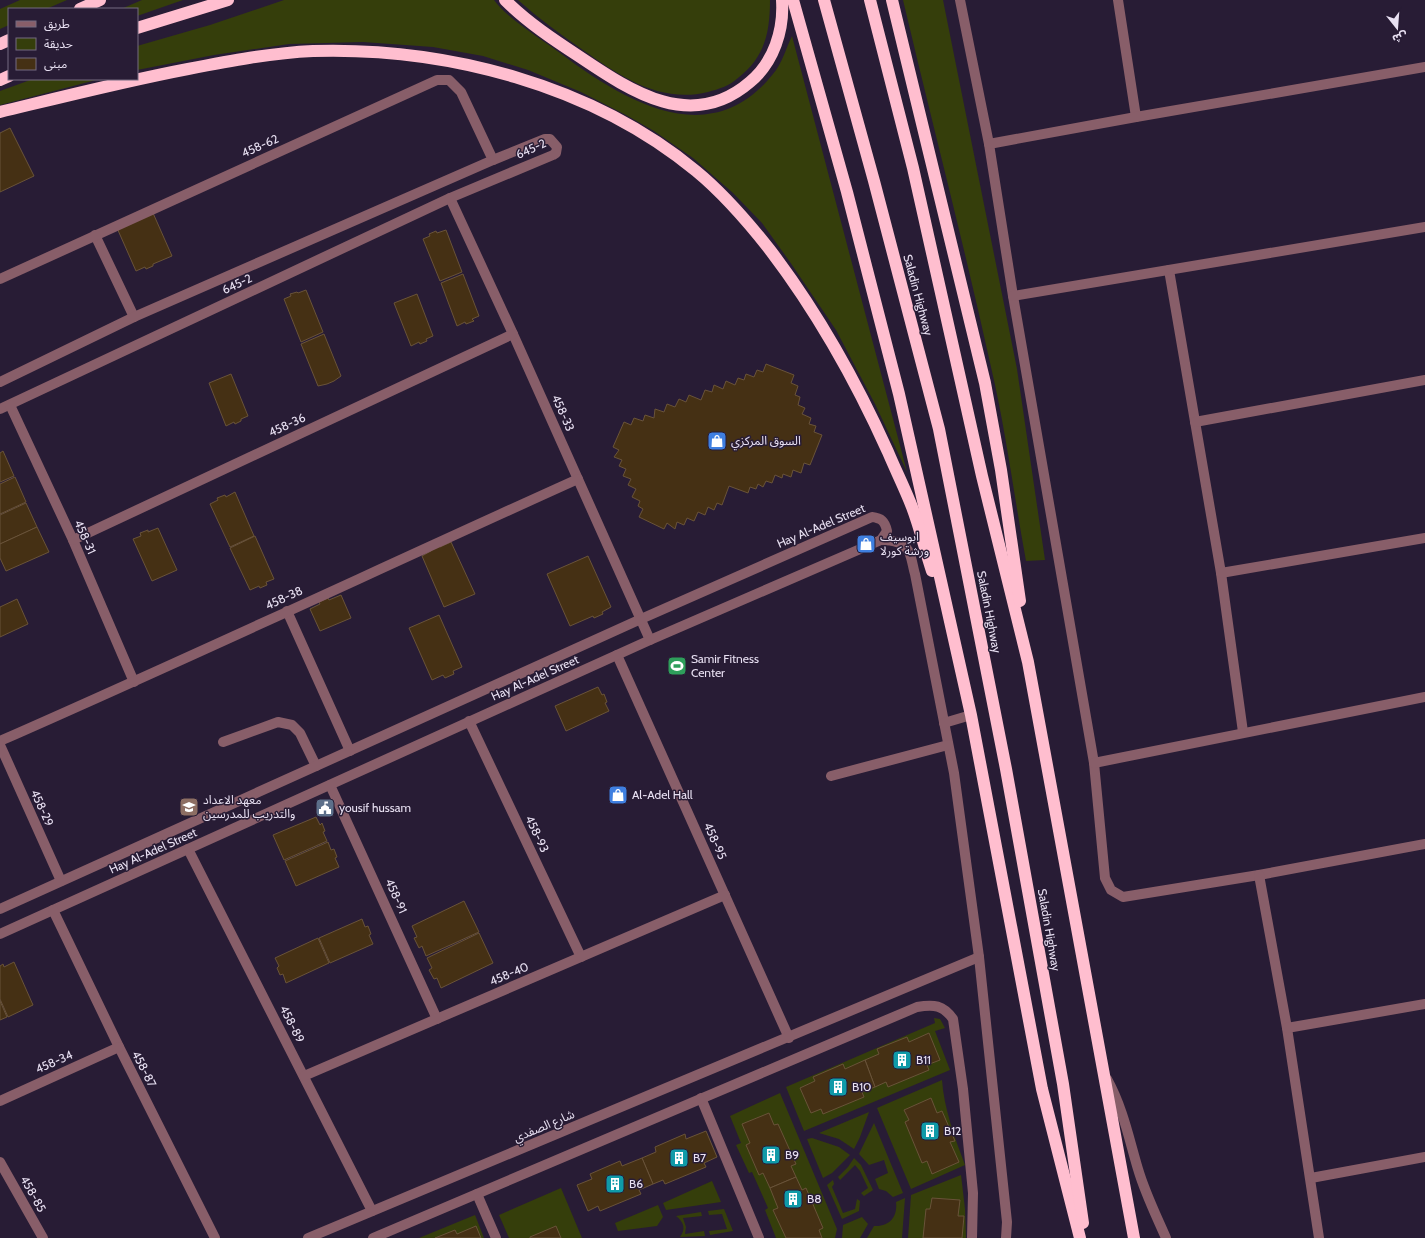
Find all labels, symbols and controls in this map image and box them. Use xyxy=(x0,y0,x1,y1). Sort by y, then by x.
legend xyxy=(8,8,138,80)
north arrow xyxy=(1377,8,1417,48)
text: طريق xyxy=(44,16,70,32)
text: ش xyxy=(1391,29,1409,46)
text: حديقة xyxy=(44,36,73,51)
text: مبنى xyxy=(44,56,67,71)
street label: 458-62 xyxy=(239,131,281,160)
street label: 645-2 xyxy=(513,135,548,162)
street label: Saladin Highway xyxy=(900,253,937,337)
street label: 645-2 xyxy=(219,270,254,297)
street label: 458-33 xyxy=(549,392,578,433)
street label: 458-36 xyxy=(266,409,308,440)
shop icon: السوق المركزي xyxy=(706,430,728,452)
place label: السوق المركزي xyxy=(731,433,801,451)
street label: Hay Al-Adel Street xyxy=(774,500,867,551)
street label: 458-31 xyxy=(71,517,100,556)
place label: ابوسيف ورشة كورلا xyxy=(880,529,929,558)
shop icon: ابوسيف ورشة كورلا xyxy=(855,533,877,555)
street label: Saladin Highway xyxy=(974,569,1005,654)
street label: 458-38 xyxy=(263,582,305,613)
place label: Samir Fitness Center xyxy=(691,651,759,680)
street label: Hay Al-Adel Street xyxy=(489,652,581,704)
sports icon: Samir Fitness Center xyxy=(666,655,688,677)
shop icon: Al-Adel Hall xyxy=(607,784,629,806)
street label: 458-29 xyxy=(28,787,57,829)
place label: Al-Adel Hall xyxy=(632,787,693,802)
place label: معهد الاعداد والتدريب للمدرسين xyxy=(203,792,295,821)
school or university icon: معهد الاعداد والتدريب للمدرسين xyxy=(178,796,200,818)
public building icon: yousif hussam xyxy=(314,797,336,819)
place label: yousif hussam xyxy=(339,800,411,815)
street label: 458-93 xyxy=(522,813,553,855)
street label: 458-95 xyxy=(701,820,730,862)
street label: Hay Al-Adel Street xyxy=(107,825,199,877)
street label: 458-91 xyxy=(382,876,411,916)
street label: Saladin Highway xyxy=(1035,887,1064,972)
street label: 458-40 xyxy=(487,959,531,988)
street label: 458-89 xyxy=(277,1003,308,1045)
street label: 458-34 xyxy=(33,1047,75,1076)
street label: 458-87 xyxy=(129,1048,160,1090)
building icon: B11 xyxy=(891,1049,913,1071)
place label: B11 xyxy=(916,1052,931,1067)
building icon: B10 xyxy=(827,1076,849,1098)
place label: B10 xyxy=(852,1079,871,1094)
street label: شارع الصفدي xyxy=(511,1106,578,1148)
building icon: B12 xyxy=(919,1120,941,1142)
place label: B12 xyxy=(944,1123,961,1138)
building icon: B9 xyxy=(760,1144,782,1166)
building icon: B7 xyxy=(668,1147,690,1169)
place label: B9 xyxy=(785,1147,799,1162)
place label: B7 xyxy=(693,1150,706,1165)
street label: 458-85 xyxy=(17,1173,50,1215)
building icon: B6 xyxy=(604,1173,626,1195)
place label: B6 xyxy=(629,1176,643,1191)
building icon: B8 xyxy=(782,1188,804,1210)
place label: B8 xyxy=(807,1191,821,1206)

